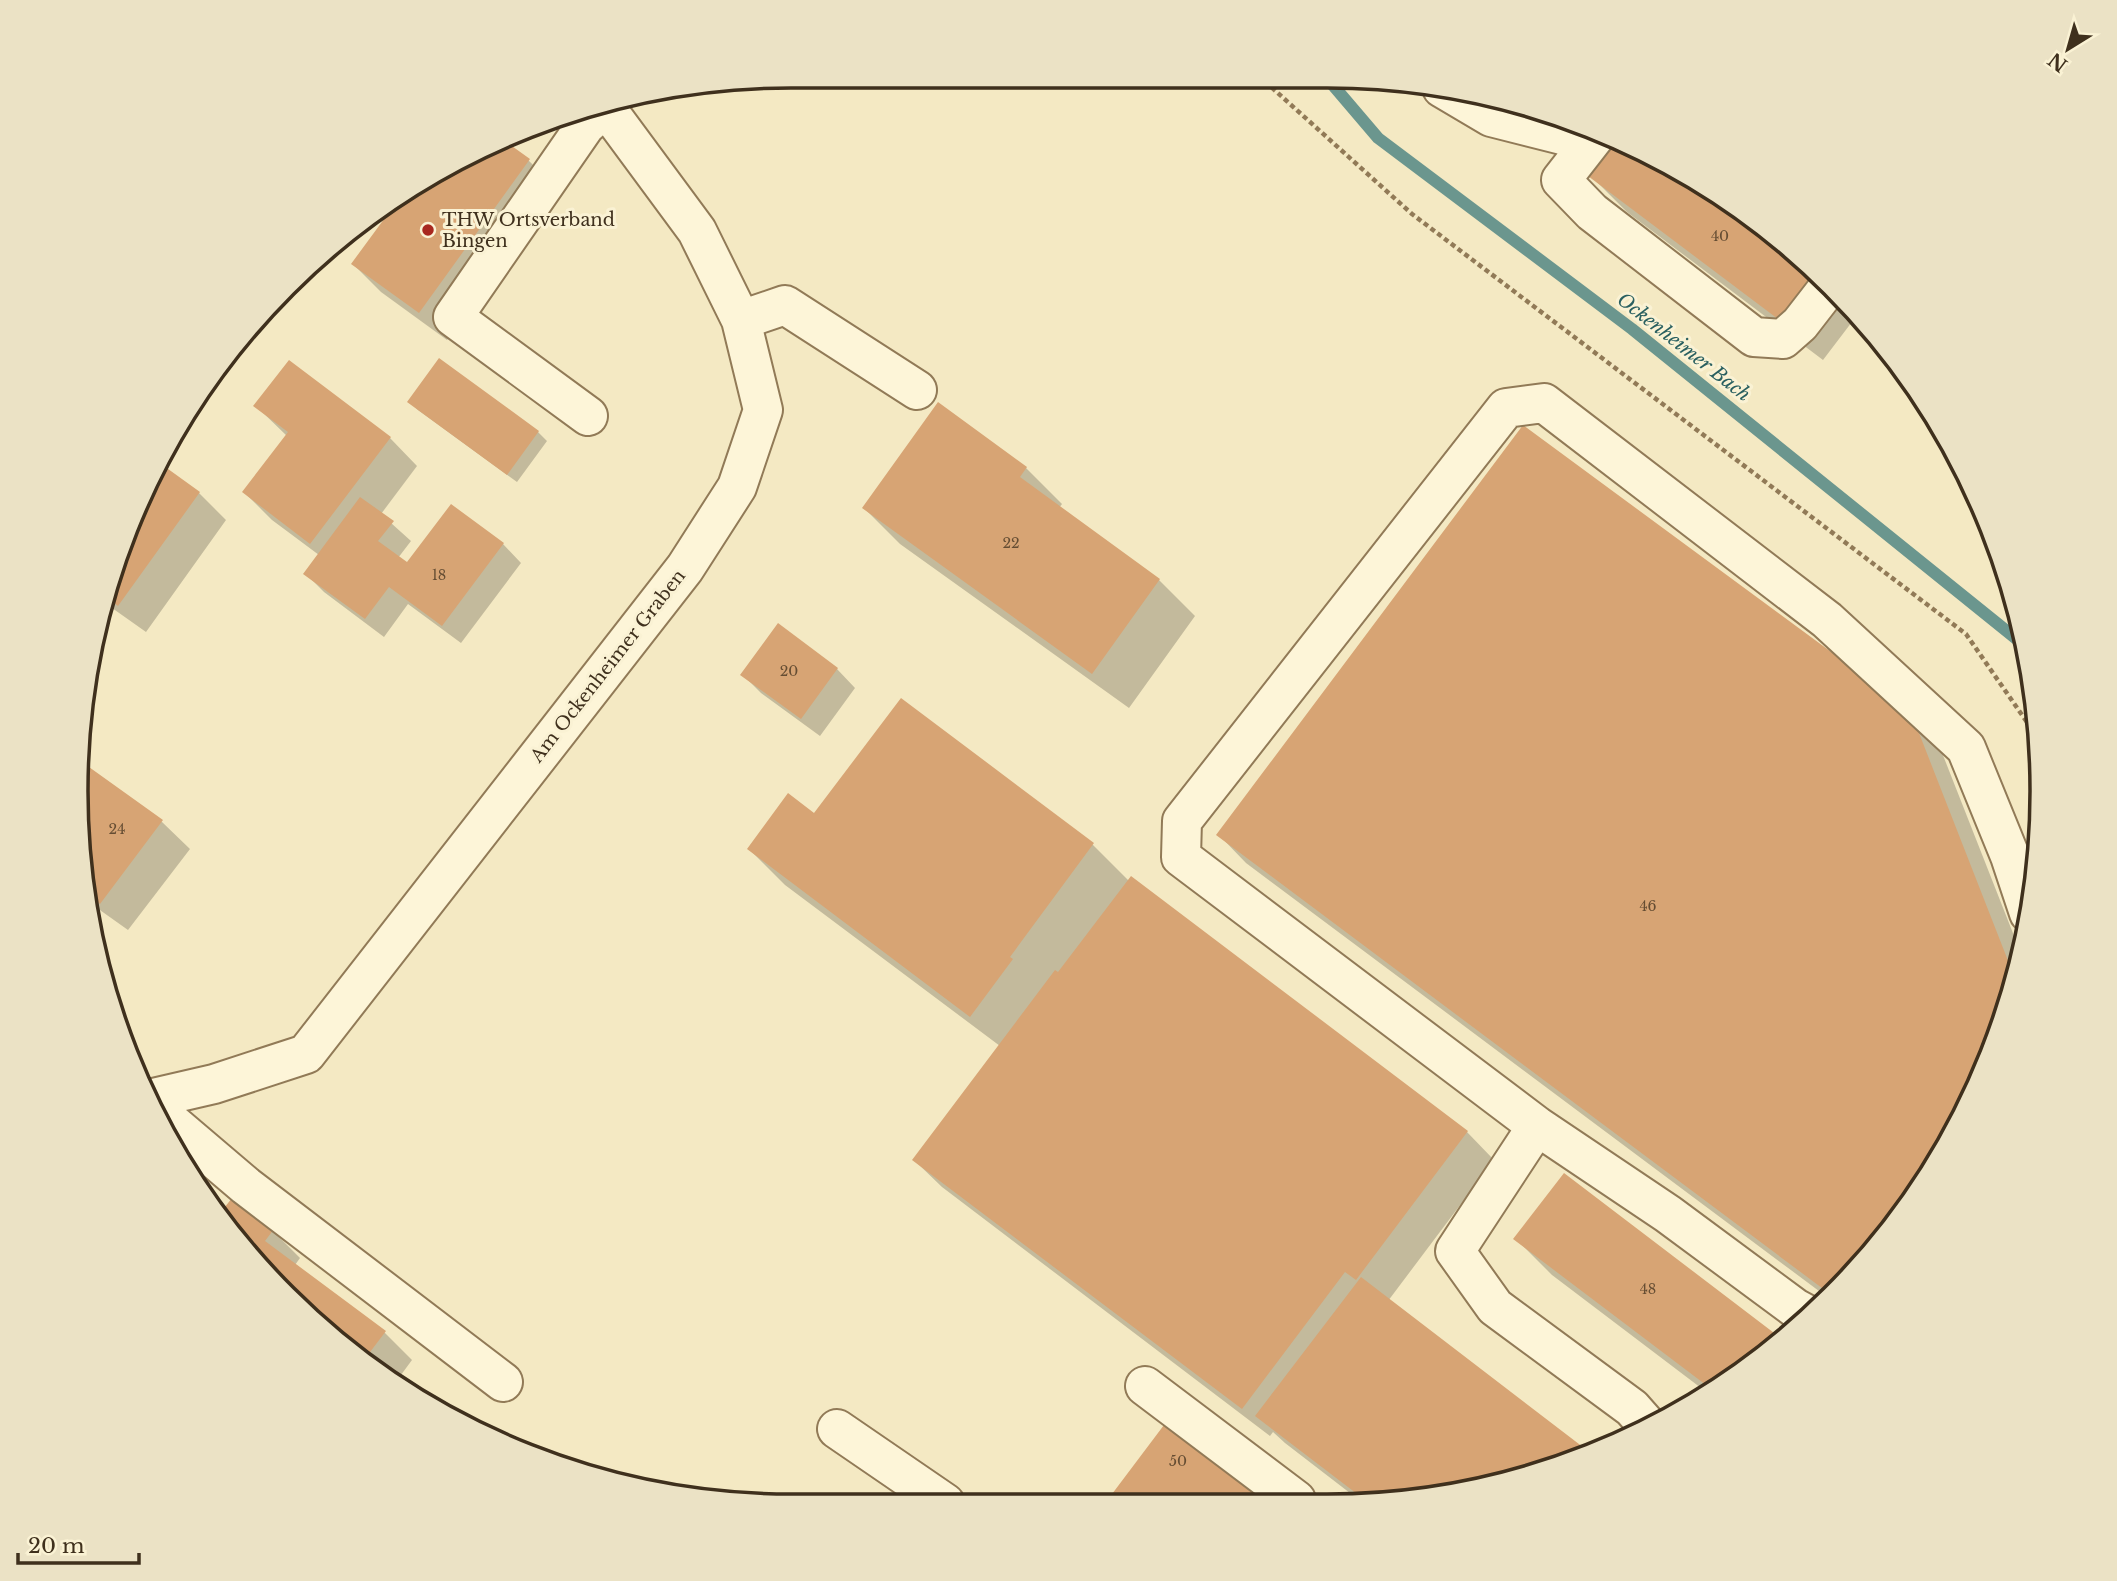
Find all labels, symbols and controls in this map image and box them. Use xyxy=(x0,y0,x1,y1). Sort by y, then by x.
north arrow xyxy=(2033,14,2103,84)
text: N xyxy=(2044,48,2072,77)
place label: THW Ortsverband Bingen xyxy=(442,209,615,252)
marker: THW Ortsverband Bingen xyxy=(420,222,436,238)
house number: 40 xyxy=(1711,227,1729,245)
water label: Ockenheimer Bach xyxy=(1613,288,1755,406)
house number: 22 xyxy=(1002,534,1020,552)
street label: Am Ockenheimer Graben xyxy=(525,565,690,768)
house number: 18 xyxy=(432,566,446,584)
house number: 20 xyxy=(780,662,798,680)
house number: 24 xyxy=(109,820,125,838)
house number: 46 xyxy=(1639,897,1657,915)
house number: 48 xyxy=(1640,1280,1656,1298)
house number: 50 xyxy=(1169,1452,1187,1470)
scale bar xyxy=(18,1522,138,1566)
text: 20 m xyxy=(28,1533,85,1559)

